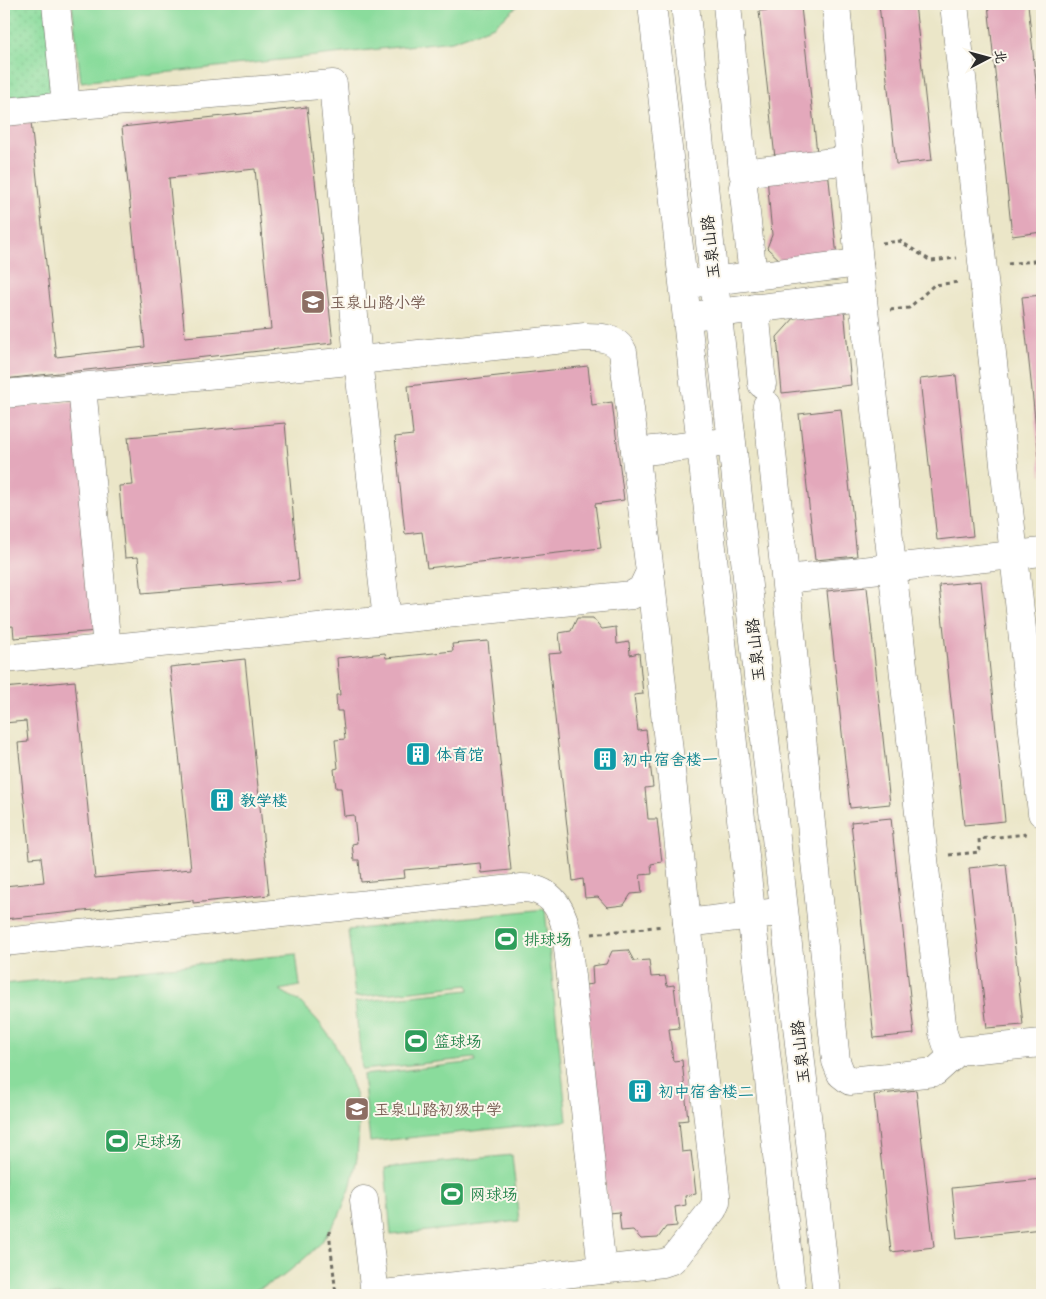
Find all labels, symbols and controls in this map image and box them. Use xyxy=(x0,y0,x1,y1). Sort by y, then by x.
north arrow xyxy=(964,32,1014,82)
text: 北 xyxy=(989,49,1011,65)
street label: 玉泉山路 xyxy=(697,214,725,280)
school or university icon: 玉泉山路小学 xyxy=(300,289,326,315)
place label: 玉泉山路小学 xyxy=(330,292,426,314)
street label: 玉泉山路 xyxy=(742,617,770,683)
building icon: 体育馆 xyxy=(405,741,431,767)
place label: 体育馆 xyxy=(436,744,484,766)
building icon: 初中宿舍楼一 xyxy=(592,746,618,772)
place label: 初中宿舍楼一 xyxy=(622,749,718,771)
building icon: 教学楼 xyxy=(209,787,235,813)
place label: 教学楼 xyxy=(240,790,288,812)
sports icon: 排球场 xyxy=(493,926,519,952)
place label: 排球场 xyxy=(524,929,572,951)
street label: 玉泉山路 xyxy=(787,1019,815,1085)
sports icon: 篮球场 xyxy=(403,1028,429,1054)
place label: 篮球场 xyxy=(434,1031,482,1053)
building icon: 初中宿舍楼二 xyxy=(627,1078,653,1104)
place label: 初中宿舍楼二 xyxy=(658,1081,754,1103)
school or university icon: 玉泉山路初级中学 xyxy=(344,1096,370,1122)
place label: 玉泉山路初级中学 xyxy=(374,1099,502,1121)
sports icon: 足球场 xyxy=(104,1128,130,1154)
place label: 足球场 xyxy=(134,1131,182,1153)
sports icon: 网球场 xyxy=(439,1181,465,1207)
place label: 网球场 xyxy=(470,1184,518,1206)

